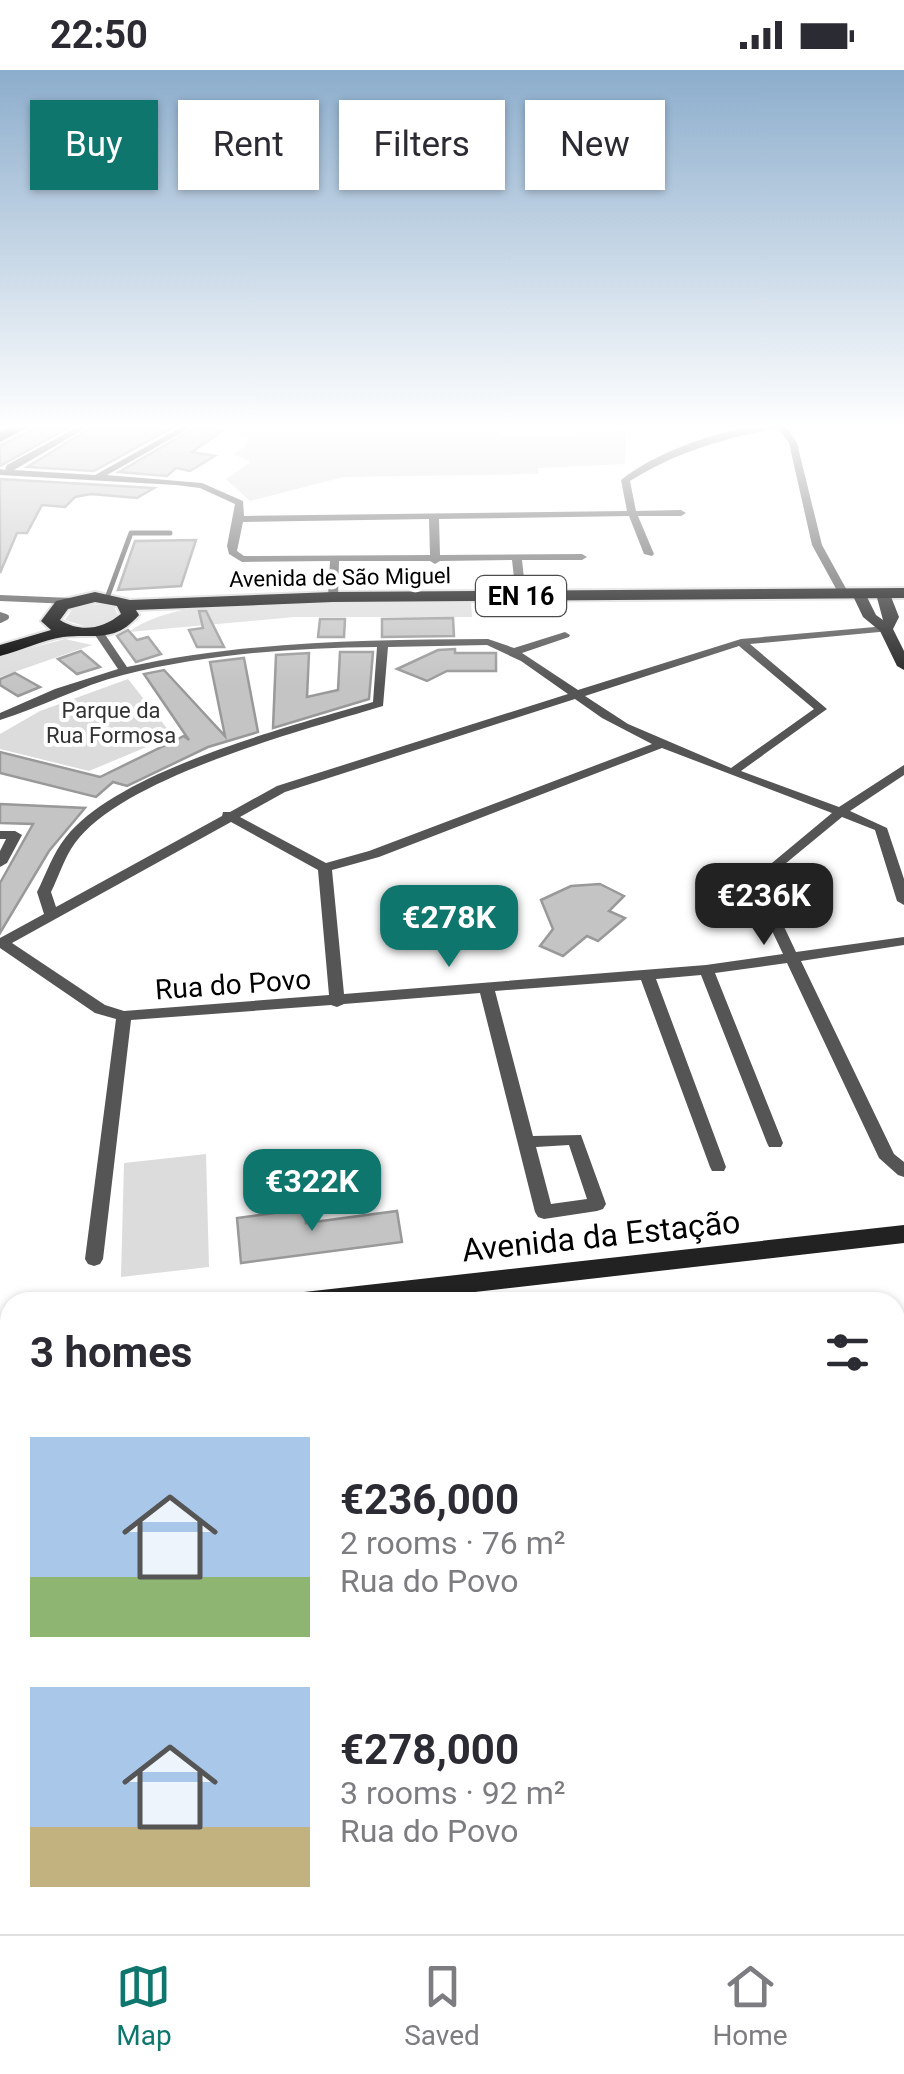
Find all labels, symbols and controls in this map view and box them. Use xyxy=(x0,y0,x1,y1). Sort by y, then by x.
text: 22:50 xyxy=(50,13,148,57)
chip: Buy xyxy=(30,100,158,190)
chip: Rent xyxy=(178,100,319,190)
chip: Filters xyxy=(339,100,505,190)
chip: New xyxy=(525,100,665,190)
street label: Avenida de São Miguel xyxy=(229,563,451,592)
road number: EN 16 xyxy=(476,576,566,616)
park label: Parque da Rua Formosa xyxy=(46,698,176,748)
pin: €236K xyxy=(694,863,834,948)
text: €236K xyxy=(717,876,811,914)
pin: €278K xyxy=(379,885,519,970)
text: €278K xyxy=(402,898,496,936)
street label: Rua do Povo xyxy=(154,963,312,1006)
pin: €322K xyxy=(242,1149,382,1234)
text: €322K xyxy=(265,1162,359,1200)
street label: Avenida da Estação xyxy=(460,1202,742,1270)
icon: filters xyxy=(820,1325,875,1380)
text: 3 homes xyxy=(30,1328,192,1377)
text: €236,000 xyxy=(340,1475,519,1524)
icon: home xyxy=(110,1477,230,1597)
text: 2 rooms · 76 m² xyxy=(340,1524,565,1562)
text: Rua do Povo xyxy=(340,1562,518,1600)
text: €278,000 xyxy=(340,1725,519,1774)
icon: home xyxy=(110,1727,230,1847)
text: 3 rooms · 92 m² xyxy=(340,1774,565,1812)
text: Rua do Povo xyxy=(340,1812,518,1850)
tab: Map xyxy=(116,1959,172,2052)
tab: Saved xyxy=(404,1959,480,2052)
tab: Home xyxy=(712,1959,788,2052)

